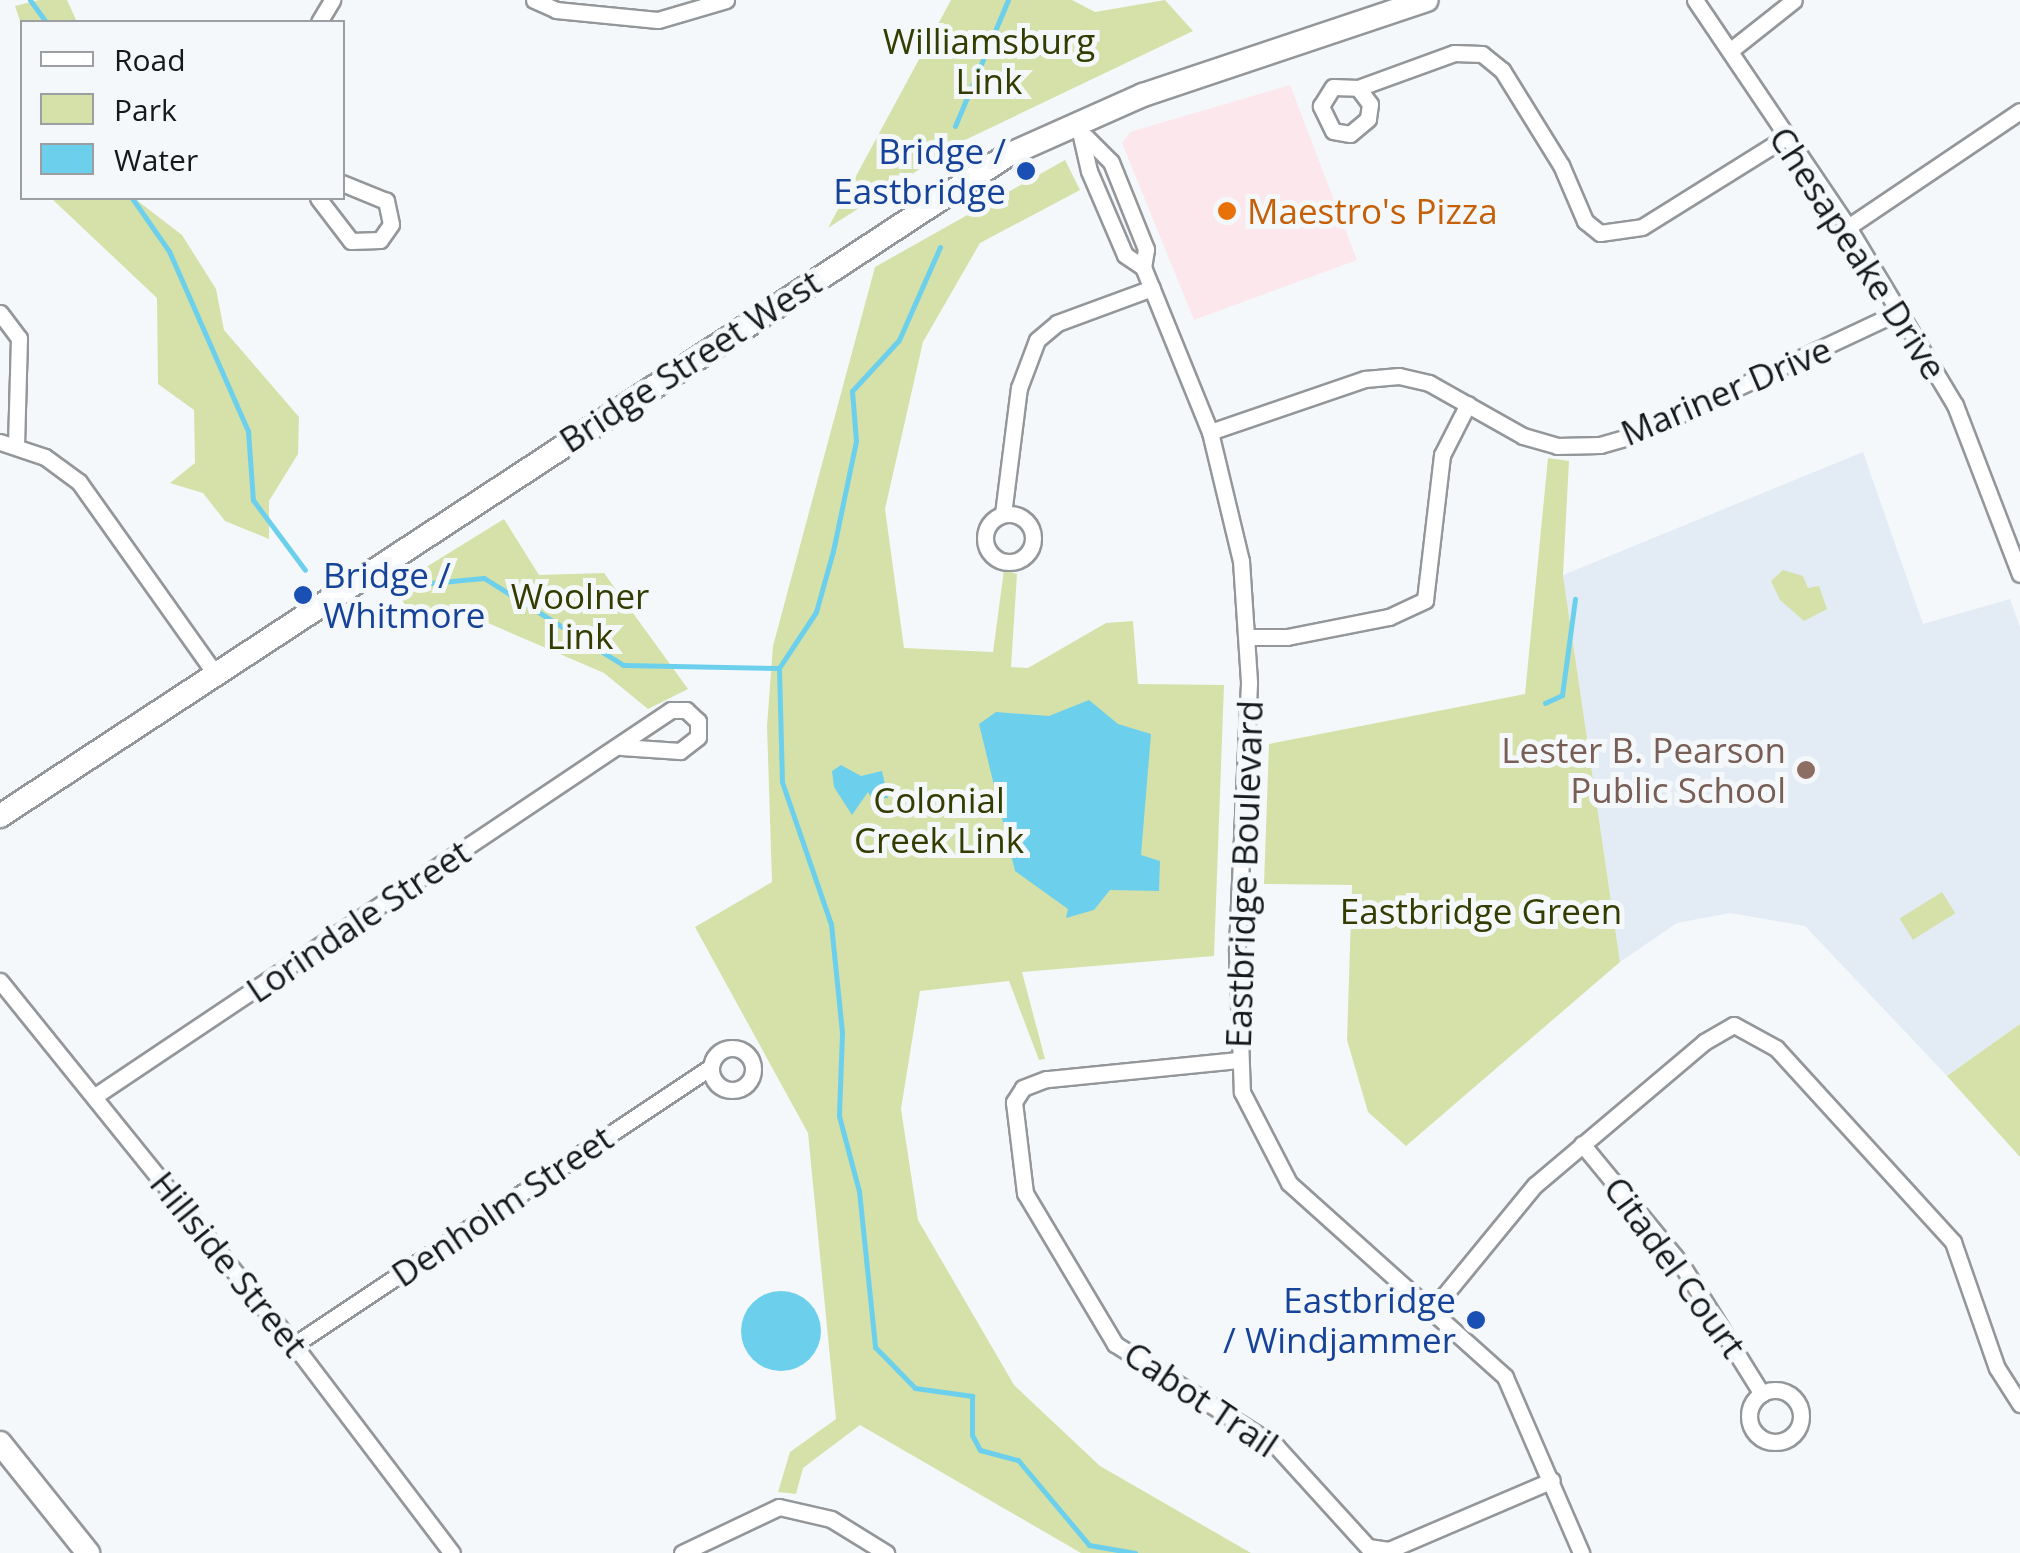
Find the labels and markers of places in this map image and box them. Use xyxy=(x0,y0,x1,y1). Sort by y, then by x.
place label: Bridge / Eastbridge xyxy=(833,130,1006,212)
marker: Bridge / Eastbridge xyxy=(1015,160,1037,182)
place label: Maestro's Pizza xyxy=(1247,190,1498,232)
marker: Maestro's Pizza xyxy=(1216,200,1238,222)
place label: Bridge / Whitmore xyxy=(323,554,486,636)
marker: Bridge / Whitmore xyxy=(292,584,314,606)
place label: Lester B. Pearson Public School xyxy=(1501,729,1786,811)
marker: Lester B. Pearson Public School xyxy=(1795,759,1817,781)
place label: Eastbridge / Windjammer xyxy=(1223,1279,1456,1361)
marker: Eastbridge / Windjammer xyxy=(1465,1309,1487,1331)

